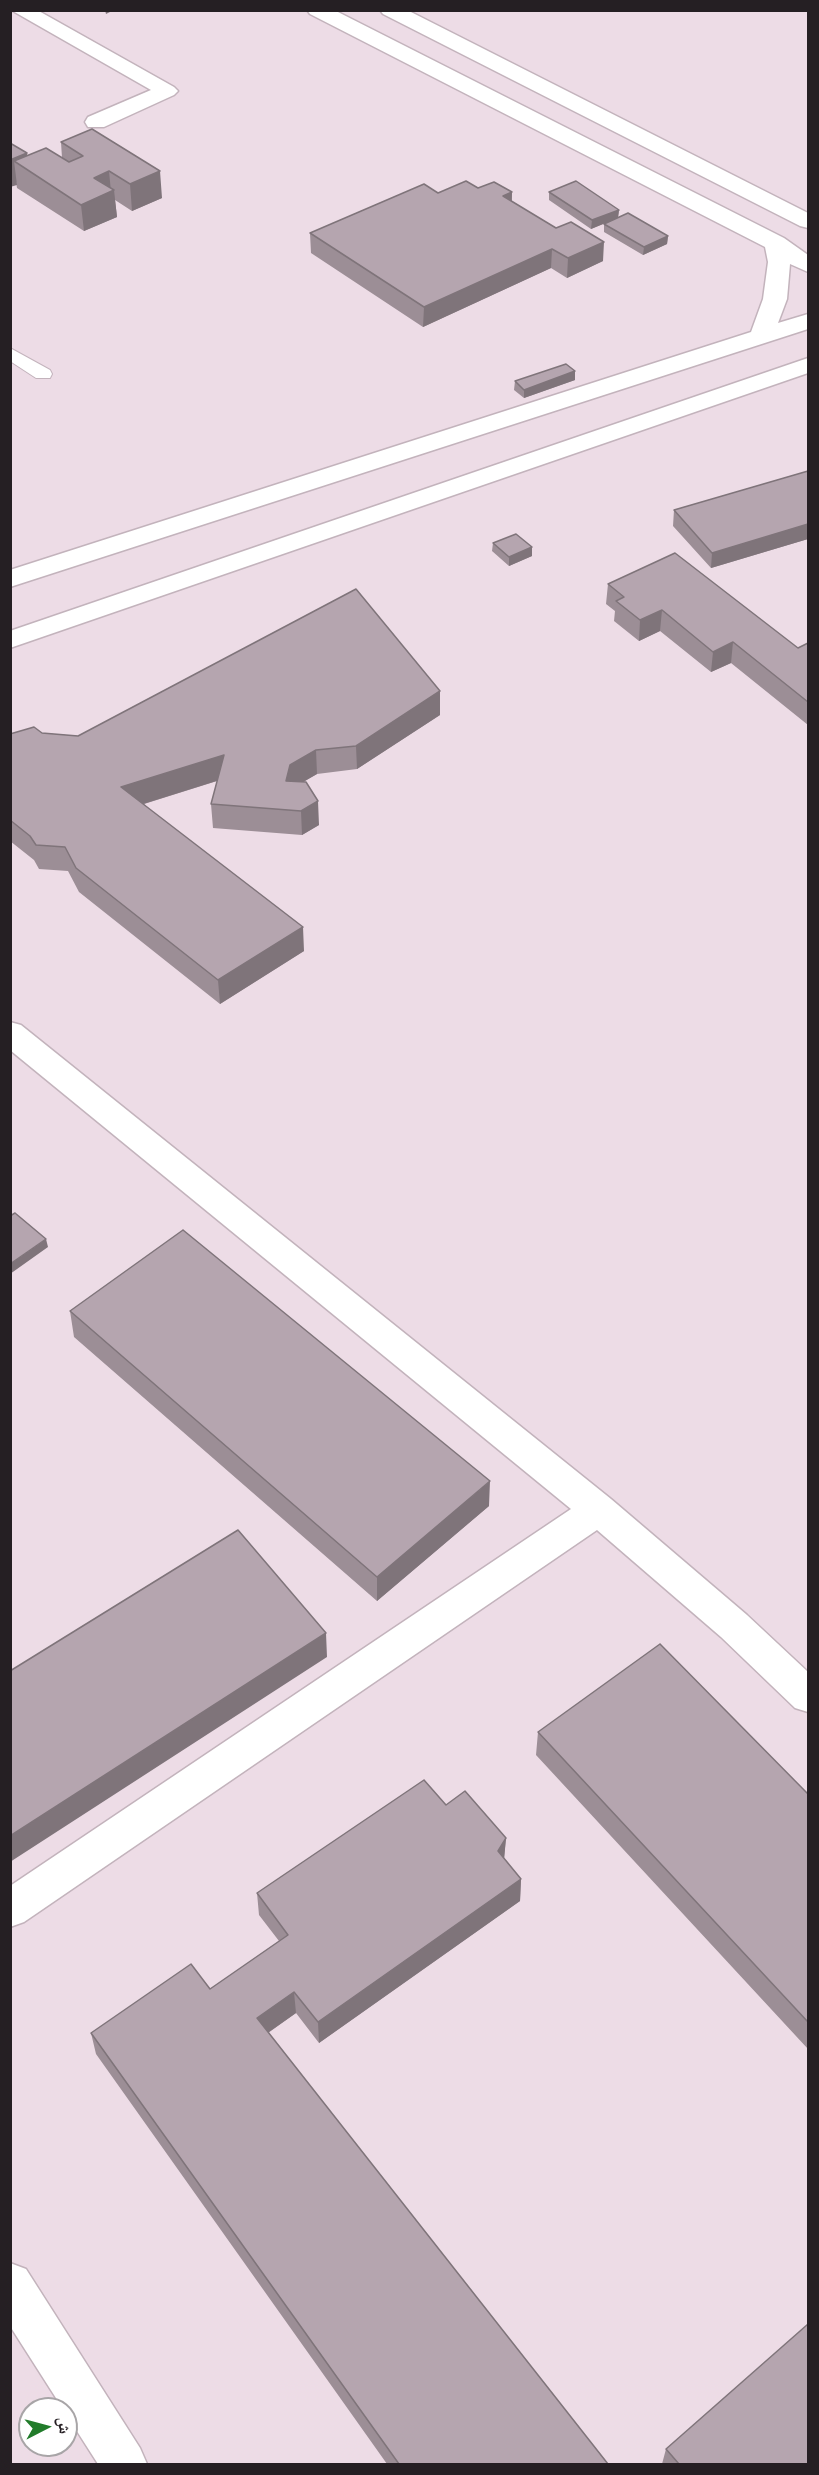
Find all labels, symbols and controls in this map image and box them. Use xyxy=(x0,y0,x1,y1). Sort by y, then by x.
north arrow xyxy=(18,2397,78,2457)
text: ش xyxy=(52,2416,77,2435)

